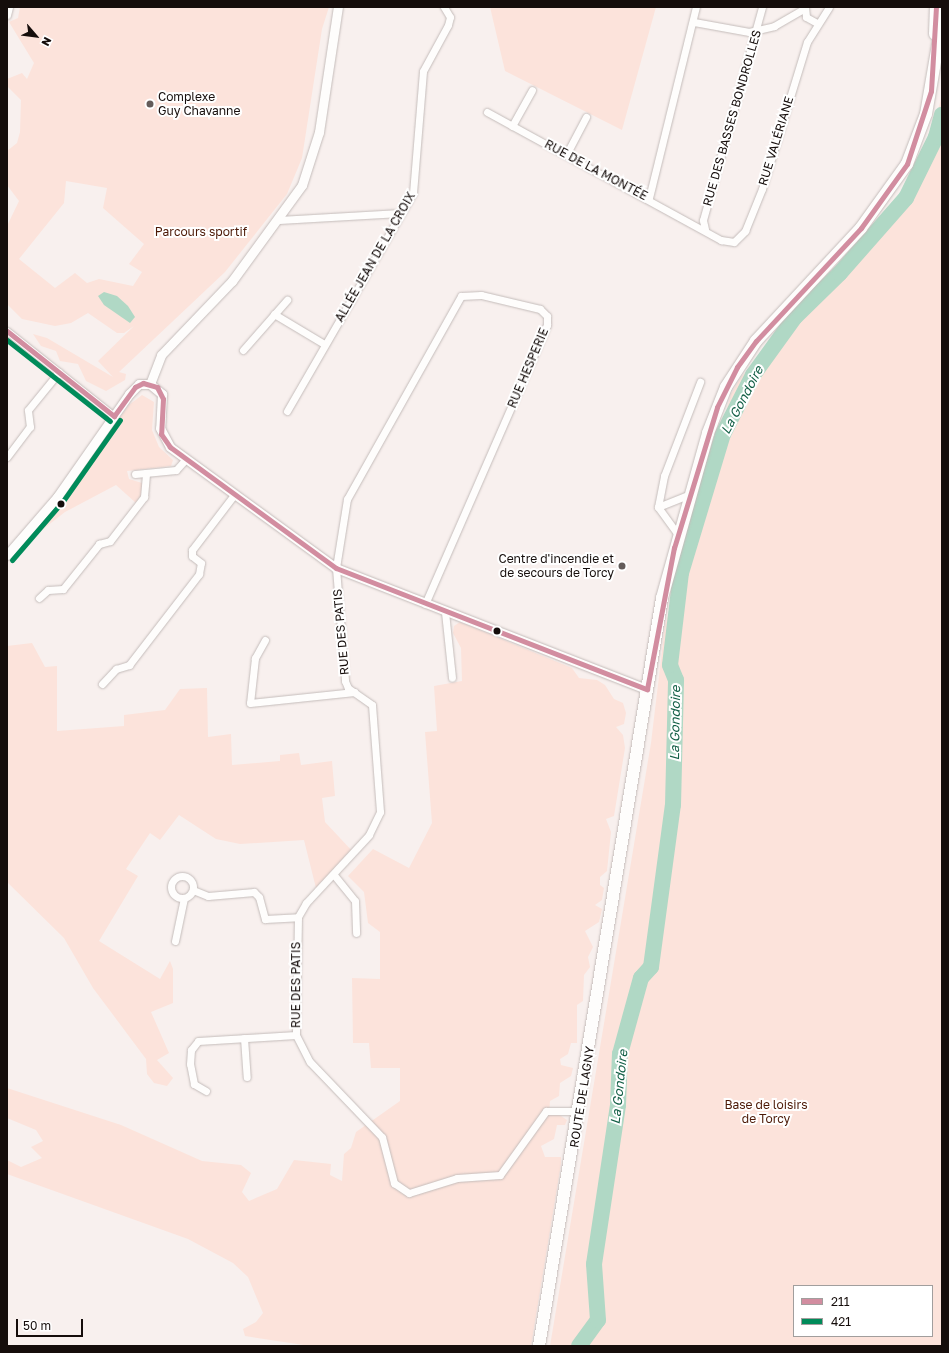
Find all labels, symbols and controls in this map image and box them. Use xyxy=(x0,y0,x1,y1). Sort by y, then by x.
north arrow xyxy=(16,16,56,56)
street label: RUE DES BASSES BONDROLLES xyxy=(700,28,764,208)
text: N xyxy=(39,35,55,49)
place label: Complexe Guy Chavanne xyxy=(158,90,240,118)
street label: RUE VALÉRIANE xyxy=(756,95,796,187)
marker: Complexe Guy Chavanne xyxy=(145,99,155,109)
street label: RUE DE LA MONTÉE xyxy=(542,137,650,203)
street label: ALLÉE JEAN DE LA CROIX xyxy=(332,190,418,324)
park label: Parcours sportif xyxy=(155,225,247,239)
street label: RUE HESPERIE xyxy=(505,326,551,410)
water label: La Gondoire xyxy=(718,363,766,437)
unlabelled marker xyxy=(56,499,66,509)
place label: Centre d'incendie et de secours de Torcy xyxy=(498,552,614,580)
marker: Centre d'incendie et de secours de Torcy xyxy=(617,561,627,571)
street label: RUE DES PATIS xyxy=(330,588,352,676)
unlabelled marker xyxy=(492,626,502,636)
water label: La Gondoire xyxy=(667,685,683,761)
street label: RUE DES PATIS xyxy=(289,942,303,1028)
street label: ROUTE DE LAGNY xyxy=(567,1045,597,1149)
water label: La Gondoire xyxy=(607,1049,631,1125)
park label: Base de loisirs de Torcy xyxy=(724,1098,808,1126)
legend xyxy=(793,1285,933,1337)
text: 211 xyxy=(831,1294,850,1309)
scale bar xyxy=(18,1311,85,1337)
text: 421 xyxy=(831,1314,851,1329)
text: 50 m xyxy=(23,1318,51,1333)

